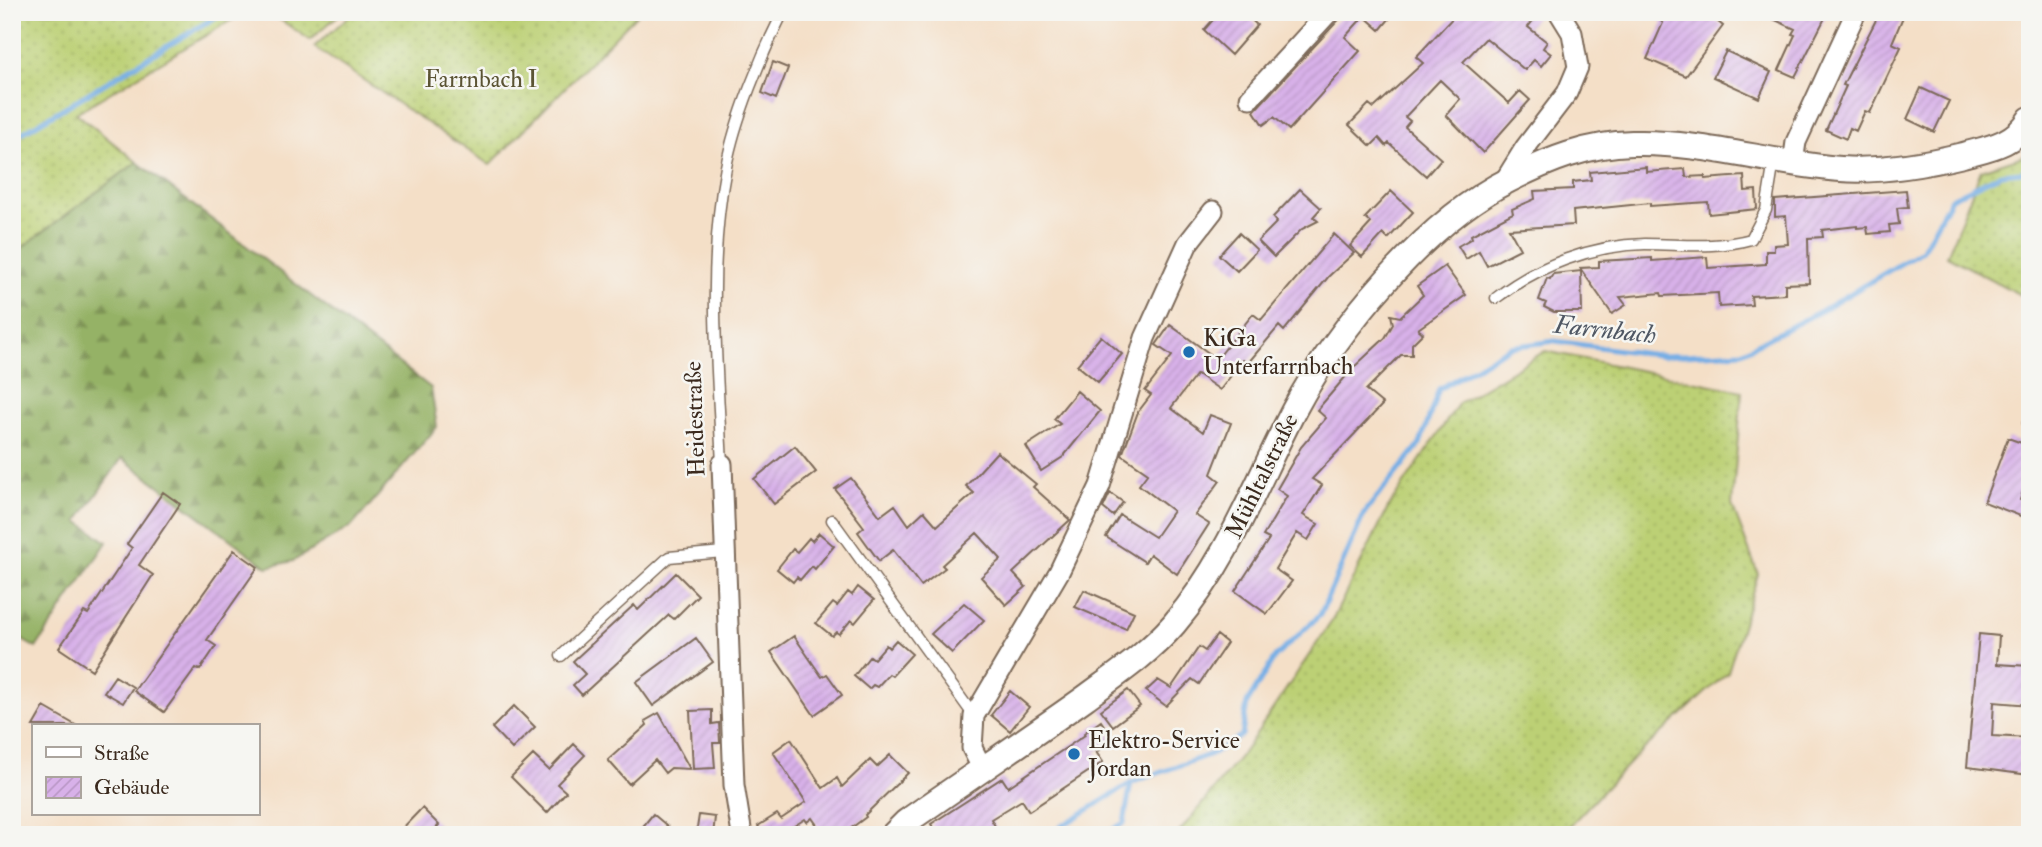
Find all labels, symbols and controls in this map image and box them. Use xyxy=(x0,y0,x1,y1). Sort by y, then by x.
park label: Farrnbach I xyxy=(424,64,538,95)
water label: Farrnbach xyxy=(1550,309,1658,351)
place label: KiGa Unterfarrnbach xyxy=(1203,323,1354,382)
marker: KiGa Unterfarrnbach xyxy=(1181,344,1197,360)
street label: Heidestraße xyxy=(677,361,713,477)
street label: Mühltalstraße xyxy=(1218,408,1306,544)
legend xyxy=(32,724,259,816)
place label: Elektro-Service Jordan xyxy=(1087,725,1240,784)
text: Straße xyxy=(94,740,149,767)
marker: Elektro-Service Jordan xyxy=(1066,746,1082,762)
text: Gebäude xyxy=(94,774,170,801)

